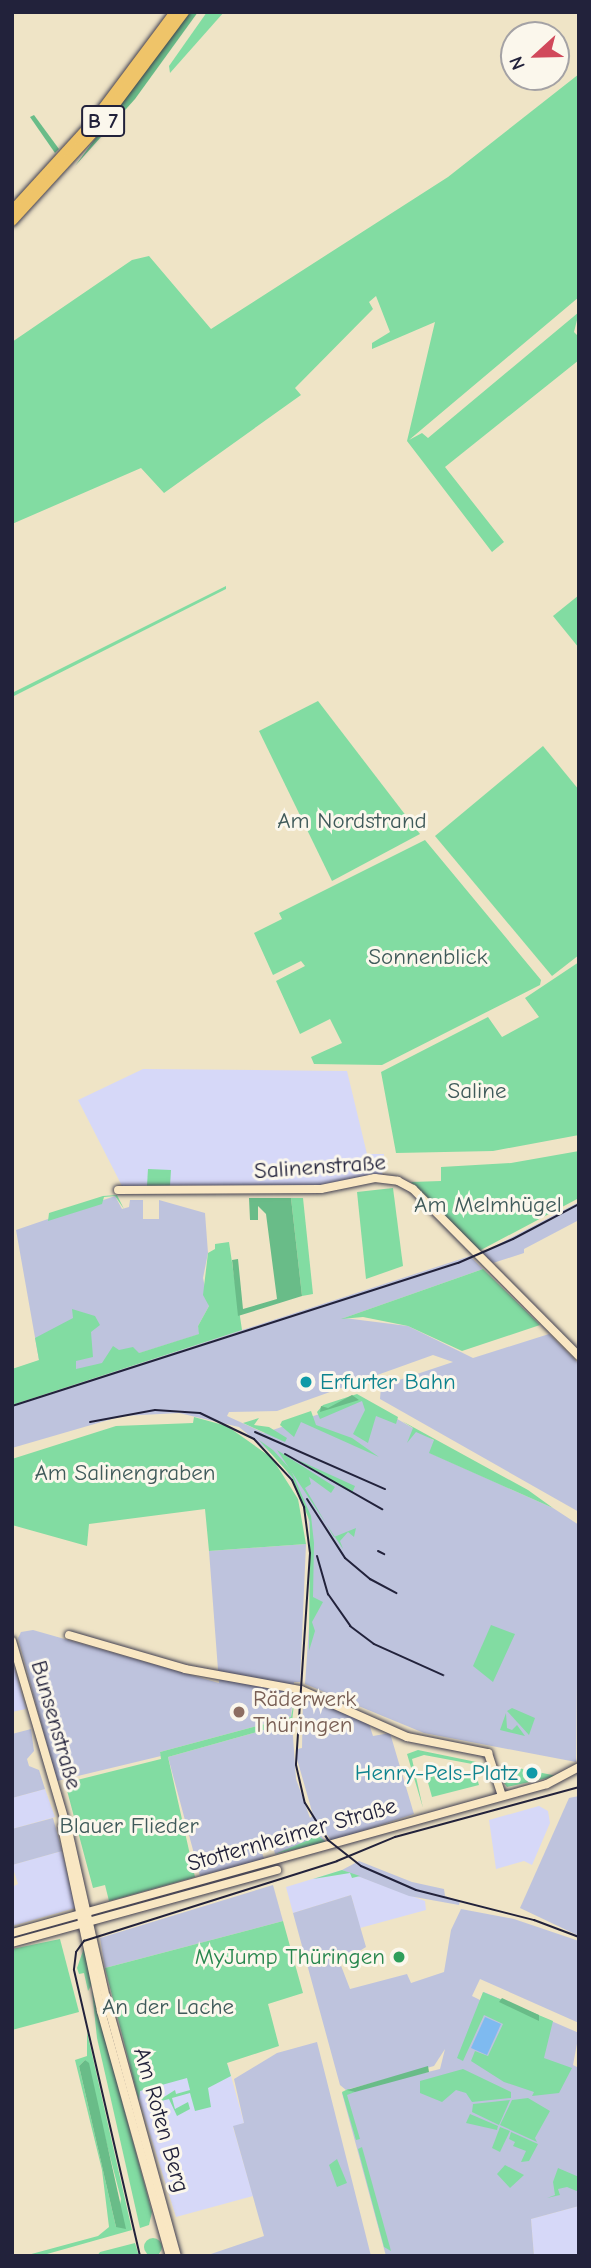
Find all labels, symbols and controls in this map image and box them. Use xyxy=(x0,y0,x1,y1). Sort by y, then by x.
north arrow xyxy=(500,21,570,91)
text: N xyxy=(505,53,530,73)
road number: B 7 xyxy=(80,104,126,138)
park label: Am Nordstrand xyxy=(277,807,427,835)
park label: Sonnenblick xyxy=(368,943,488,971)
park label: Saline xyxy=(447,1077,507,1105)
street label: Salinenstraße xyxy=(253,1149,387,1185)
park label: Am Melmhügel xyxy=(414,1191,562,1219)
place label: Erfurter Bahn xyxy=(320,1368,456,1396)
marker: Erfurter Bahn xyxy=(298,1374,314,1390)
park label: Am Salinengraben xyxy=(34,1459,216,1487)
street label: Bunsenstraße xyxy=(24,1657,88,1793)
place label: Räderwerk Thüringen xyxy=(253,1685,356,1739)
marker: Räderwerk Thüringen xyxy=(231,1704,247,1720)
place label: Henry-Pels-Platz xyxy=(355,1759,518,1787)
marker: Henry-Pels-Platz xyxy=(524,1765,540,1781)
street label: Stotternheimer Straße xyxy=(184,1792,400,1878)
park label: Blauer Flieder xyxy=(59,1812,199,1840)
place label: MyJump Thüringen xyxy=(195,1943,385,1971)
marker: MyJump Thüringen xyxy=(391,1949,407,1965)
park label: An der Lache xyxy=(102,1993,234,2021)
street label: Am Roten Berg xyxy=(127,2044,195,2196)

